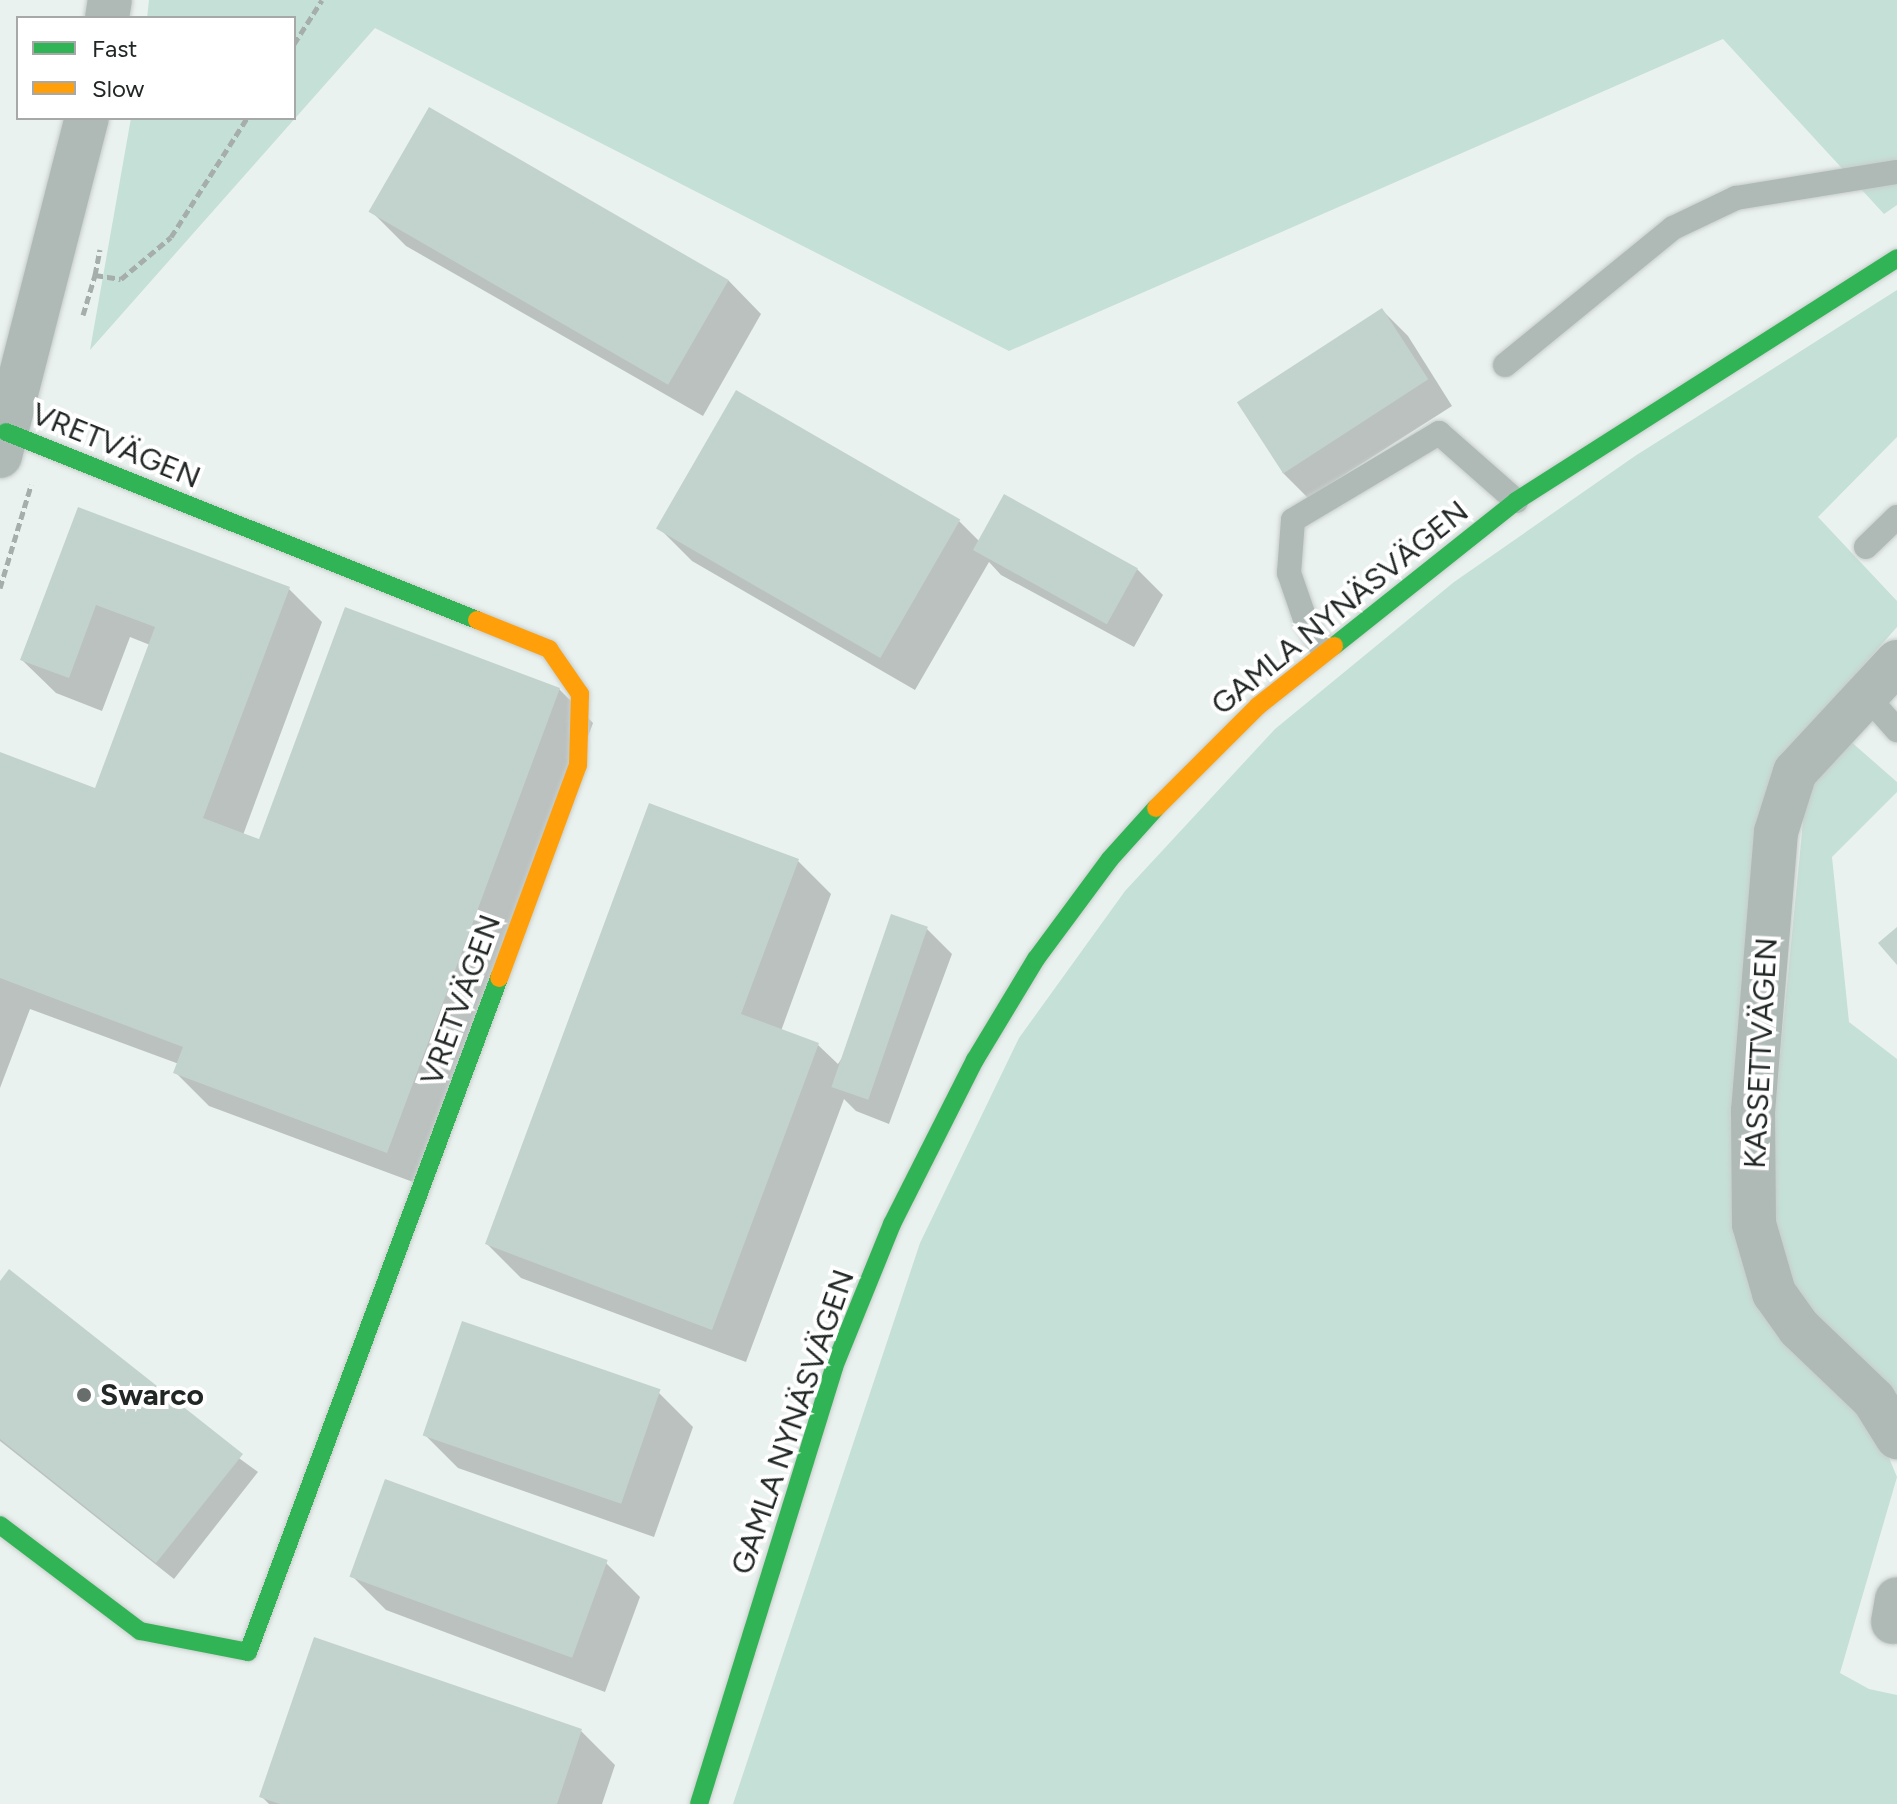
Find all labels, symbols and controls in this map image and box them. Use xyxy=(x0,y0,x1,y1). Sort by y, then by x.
legend xyxy=(16,16,296,120)
text: Fast xyxy=(92,34,137,63)
text: Slow xyxy=(92,74,144,103)
street label: VRETVÄGEN xyxy=(26,396,206,496)
street label: GAMLA NYNÄSVÄGEN xyxy=(1204,493,1476,723)
street label: VRETVÄGEN xyxy=(414,910,508,1090)
street label: KASSETTVÄGEN xyxy=(1737,937,1785,1169)
street label: GAMLA NYNÄSVÄGEN xyxy=(724,1265,862,1579)
place label: Swarco xyxy=(100,1377,204,1413)
marker: Swarco xyxy=(75,1386,93,1404)

